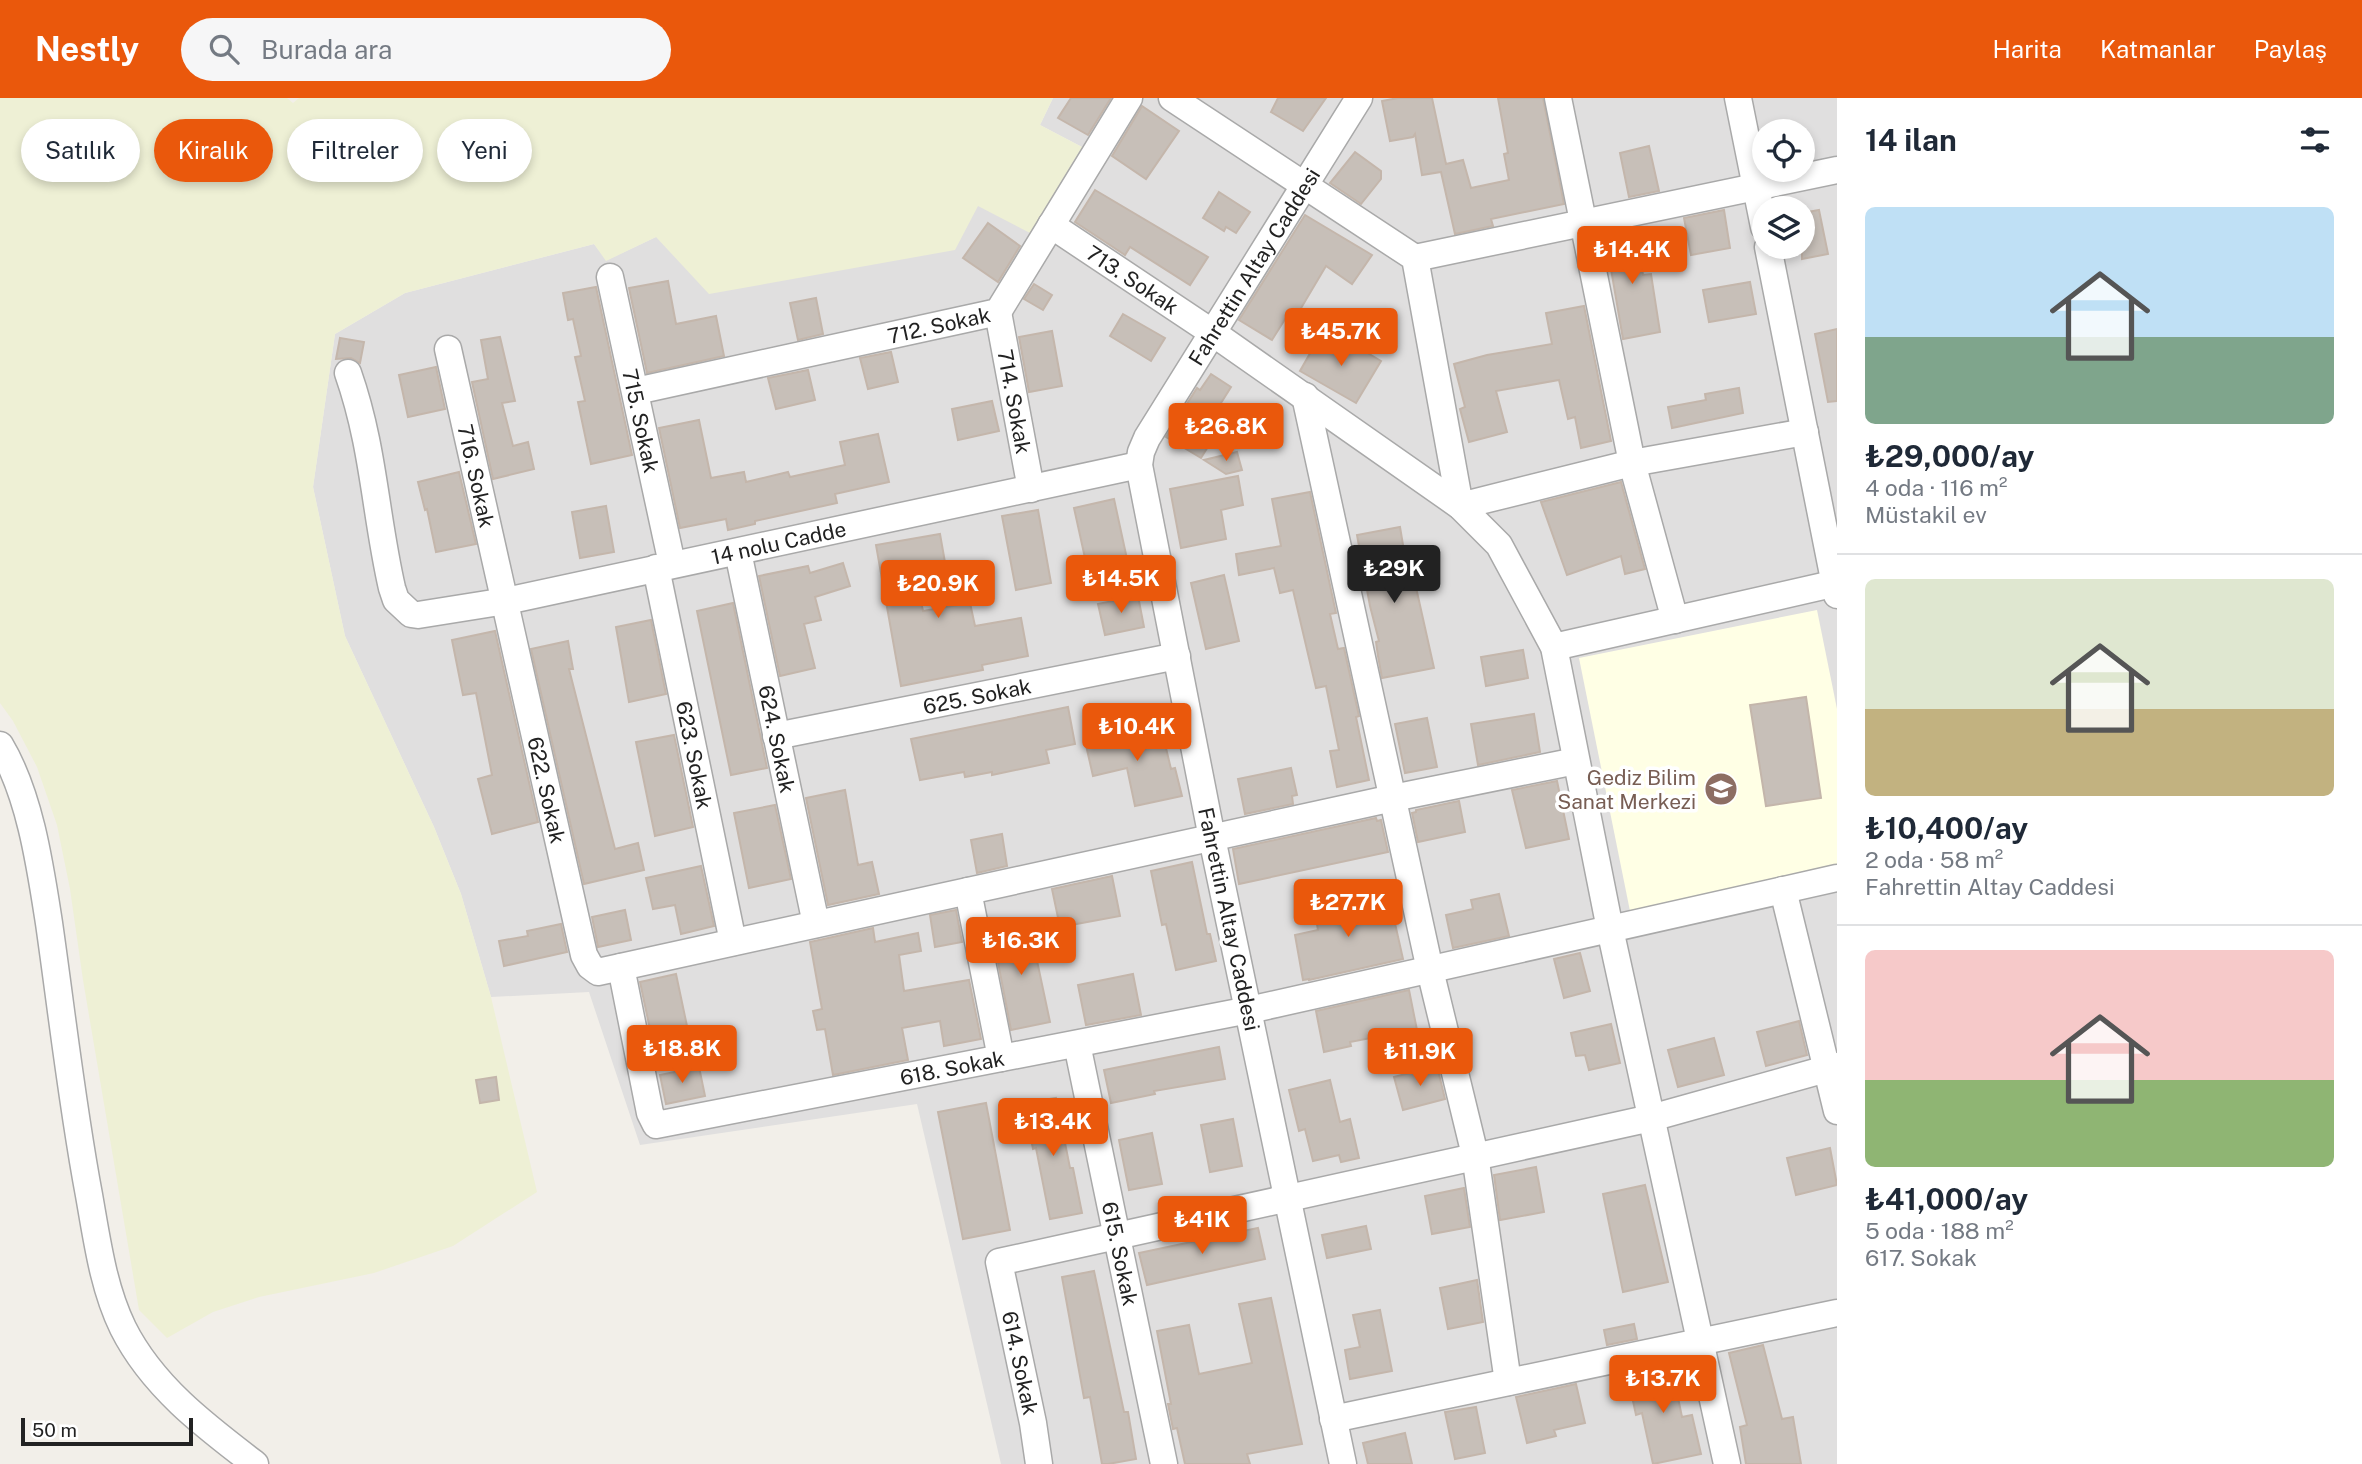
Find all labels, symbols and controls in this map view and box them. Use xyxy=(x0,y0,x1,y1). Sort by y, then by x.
search box xyxy=(181,18,671,81)
text: Nestly xyxy=(35,30,139,68)
icon: search xyxy=(205,30,243,68)
text: Burada ara xyxy=(261,34,392,65)
text: Harita xyxy=(1993,35,2062,63)
text: Katmanlar xyxy=(2100,35,2216,63)
text: Paylaş xyxy=(2254,35,2327,63)
chip: Satılık xyxy=(21,119,140,182)
chip: Kiralık xyxy=(154,119,273,182)
chip: Filtreler xyxy=(287,119,423,182)
chip: Yeni xyxy=(437,119,532,182)
map controls xyxy=(1752,119,1815,259)
button: locate xyxy=(1752,119,1815,182)
icon: filters xyxy=(2296,121,2334,159)
text: 14 ilan xyxy=(1865,122,1957,158)
street label: Fahrettin Altay Caddesi xyxy=(1183,163,1325,370)
button: layers xyxy=(1752,196,1815,259)
pin: ₺14.4K xyxy=(1575,226,1689,286)
text: ₺14.4K xyxy=(1593,235,1671,262)
street label: 713. Sokak xyxy=(1082,240,1184,319)
icon: home xyxy=(2037,253,2163,379)
street label: 712. Sokak xyxy=(885,301,993,348)
pin: ₺45.7K xyxy=(1284,308,1398,368)
text: ₺45.7K xyxy=(1301,317,1381,344)
street label: 714. Sokak xyxy=(993,347,1037,456)
street label: 715. Sokak xyxy=(618,366,664,475)
pin: ₺26.8K xyxy=(1169,404,1283,463)
text: ₺26.8K xyxy=(1185,412,1268,439)
street label: 716. Sokak xyxy=(453,422,500,530)
text: ₺29,000/ay xyxy=(1865,438,2034,474)
text: 4 oda · 116 m² xyxy=(1865,474,2007,501)
text: Müstakil ev xyxy=(1865,501,1987,528)
street label: 14 nolu Cadde xyxy=(709,516,848,569)
pin: ₺29K xyxy=(1353,546,1435,605)
text: ₺29K xyxy=(1363,554,1425,581)
pin: ₺14.5K xyxy=(1064,556,1178,615)
pin: ₺20.9K xyxy=(881,560,995,620)
text: ₺14.5K xyxy=(1082,564,1160,591)
text: ₺20.9K xyxy=(897,569,979,596)
icon: home xyxy=(2037,625,2163,751)
street label: 625. Sokak xyxy=(921,673,1033,719)
street label: 624. Sokak xyxy=(754,683,801,795)
street label: 623. Sokak xyxy=(671,699,718,811)
pin: ₺10.4K xyxy=(1080,704,1194,763)
text: ₺10.4K xyxy=(1098,712,1176,739)
street label: 622. Sokak xyxy=(523,734,571,846)
place label: Gediz Bilim Sanat Merkezi xyxy=(1557,765,1696,814)
school or university icon: Gediz Bilim Sanat Merkezi xyxy=(1702,770,1740,808)
street label: Fahrettin Altay Caddesi xyxy=(1193,805,1265,1033)
text: ₺10,400/ay xyxy=(1865,810,2028,846)
text: 2 oda · 58 m² xyxy=(1865,846,2003,873)
text: Fahrettin Altay Caddesi xyxy=(1865,873,2114,900)
pin: ₺27.7K xyxy=(1291,880,1405,939)
text: ₺27.7K xyxy=(1310,888,1386,915)
pin: ₺16.3K xyxy=(964,918,1078,977)
text: ₺16.3K xyxy=(982,926,1060,953)
icon: home xyxy=(2037,996,2163,1122)
pin: ₺18.8K xyxy=(625,1026,739,1085)
pin: ₺11.9K xyxy=(1363,1028,1477,1088)
text: ₺18.8K xyxy=(643,1034,721,1061)
text: ₺11.9K xyxy=(1384,1037,1456,1064)
street label: 618. Sokak xyxy=(898,1045,1007,1090)
pin: ₺13.4K xyxy=(996,1098,1110,1158)
text: ₺13.4K xyxy=(1014,1107,1092,1134)
text: ₺41,000/ay xyxy=(1865,1181,2028,1217)
pin: ₺41K xyxy=(1161,1196,1243,1256)
street label: 615. Sokak xyxy=(1097,1199,1143,1308)
text: ₺41K xyxy=(1174,1205,1230,1232)
text: 5 oda · 188 m² xyxy=(1865,1217,2014,1244)
text: 617. Sokak xyxy=(1865,1244,1977,1271)
street label: 614. Sokak xyxy=(997,1309,1043,1417)
pin: ₺13.7K xyxy=(1606,1356,1720,1415)
text: ₺13.7K xyxy=(1625,1364,1701,1391)
scale bar xyxy=(21,1415,192,1447)
text: 50 m xyxy=(32,1419,77,1441)

